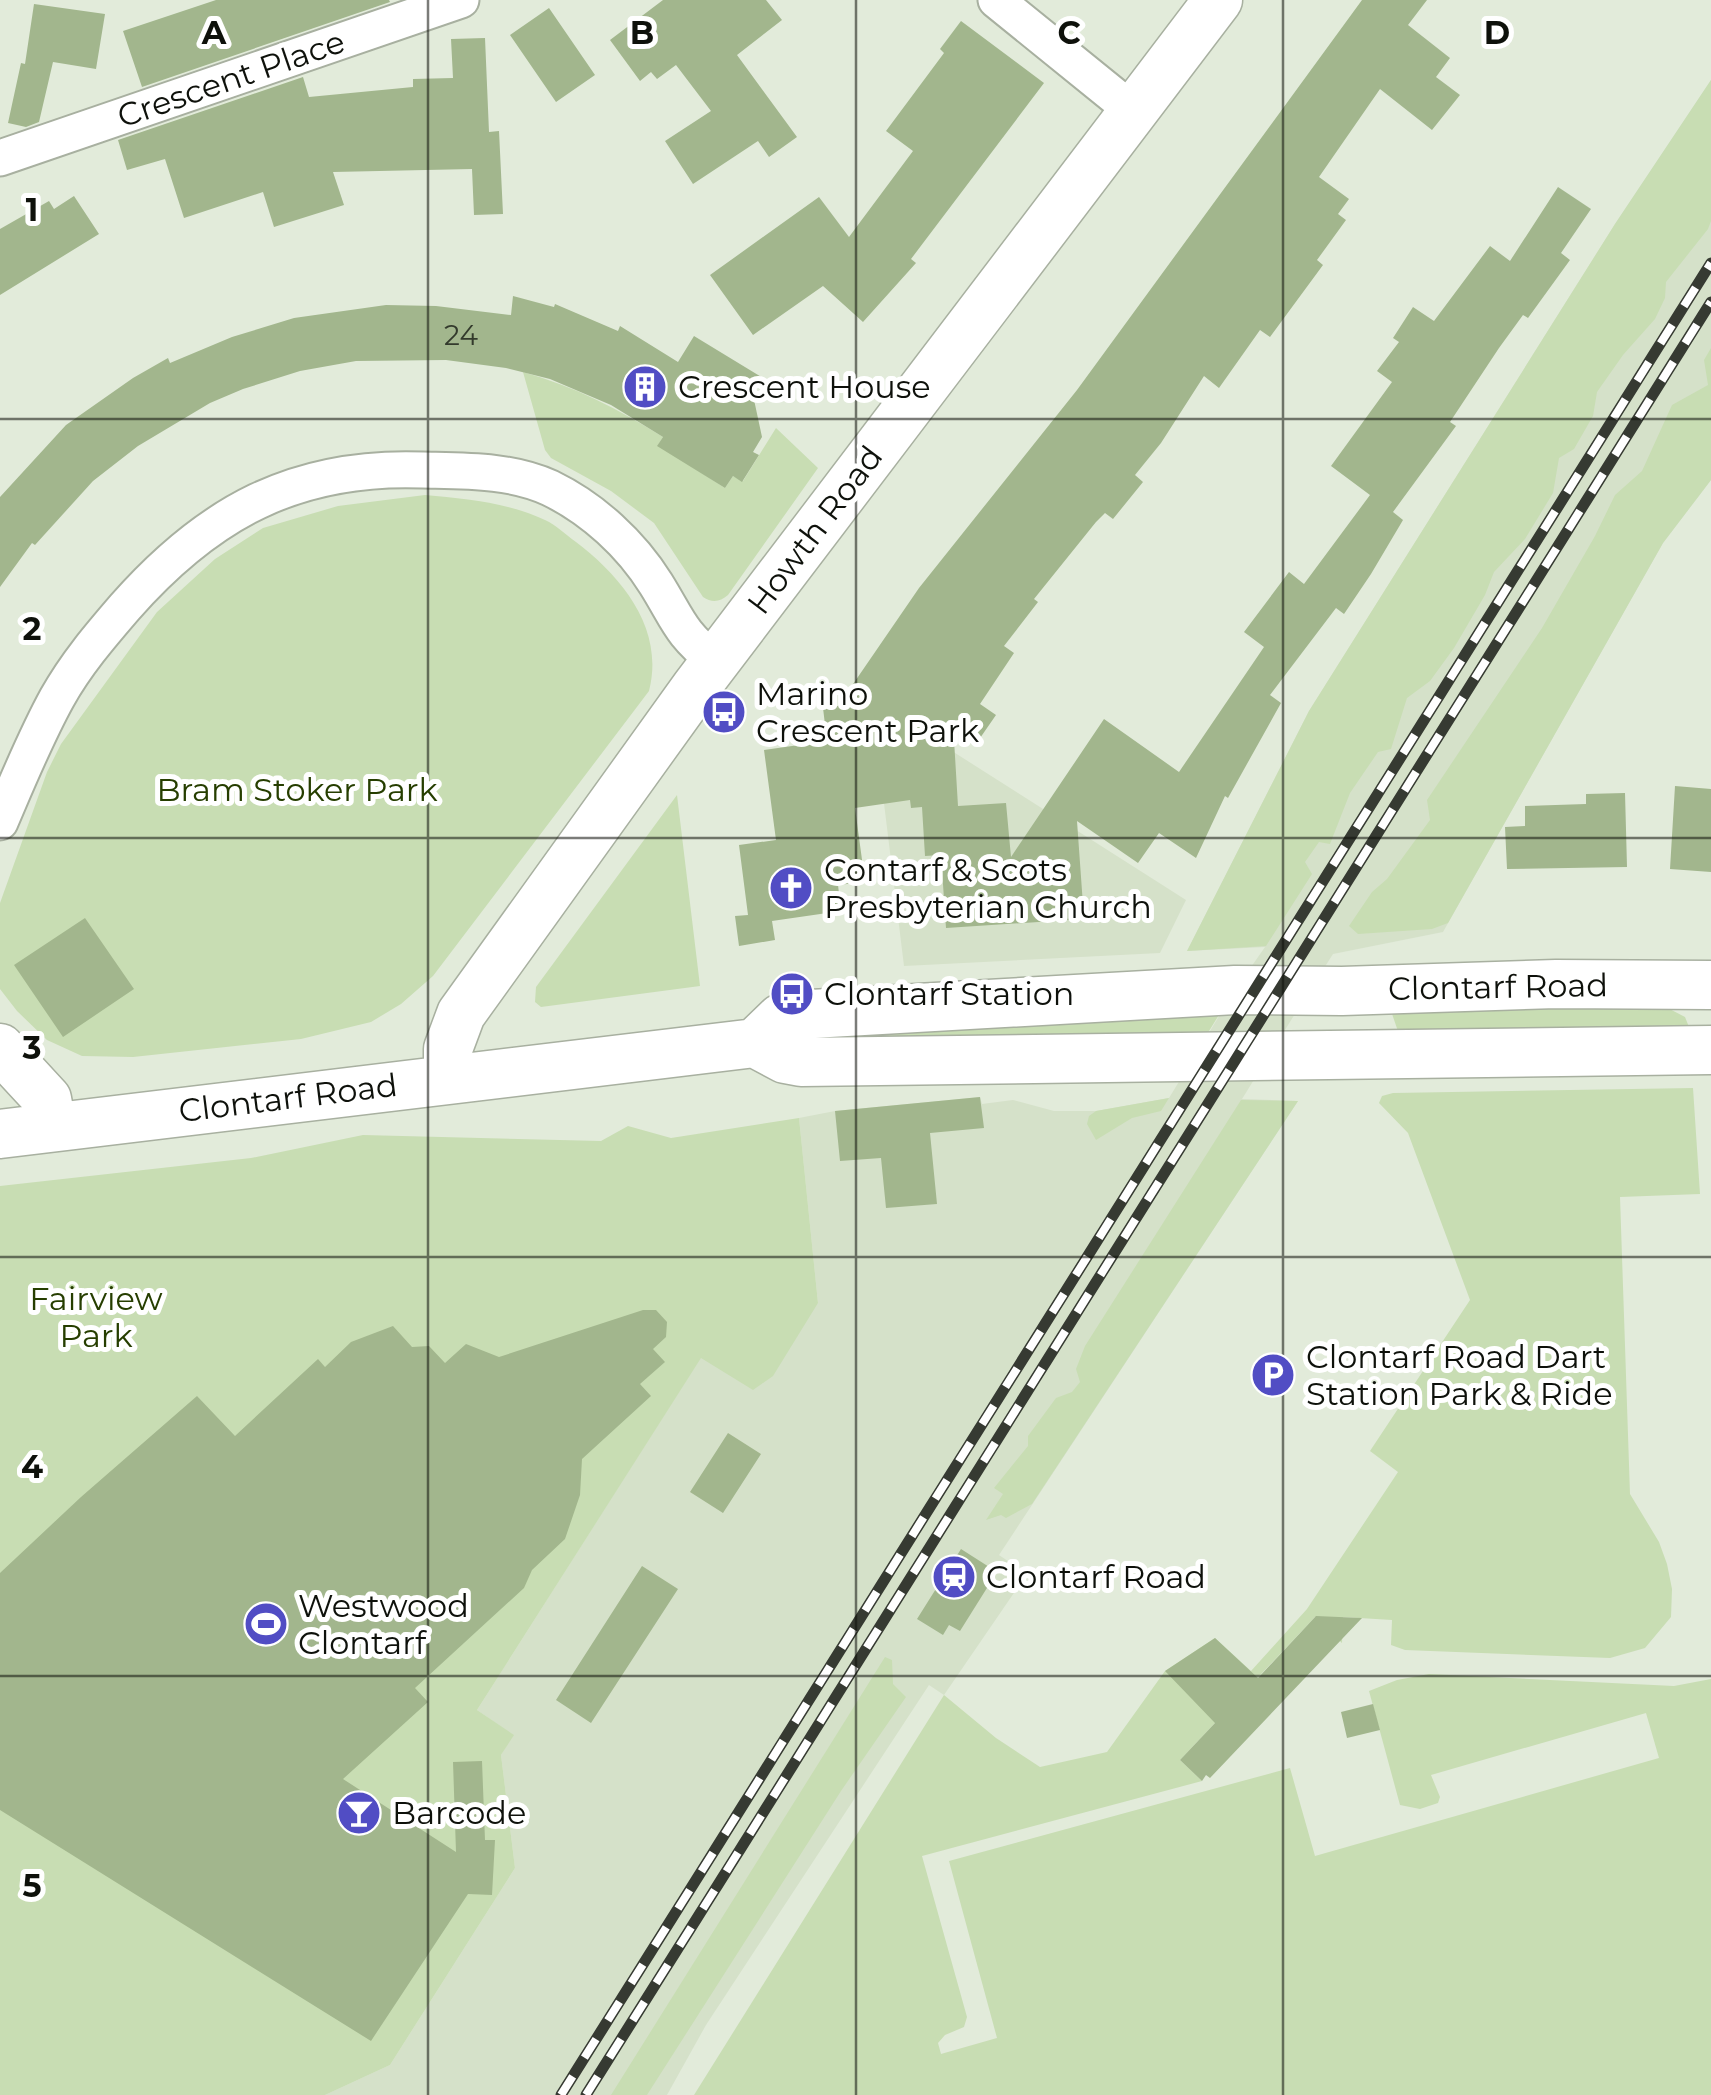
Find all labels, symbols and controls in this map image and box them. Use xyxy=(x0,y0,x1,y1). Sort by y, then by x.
text: A xyxy=(201,13,227,52)
text: B xyxy=(630,13,654,52)
text: C xyxy=(1057,13,1081,52)
text: D xyxy=(1484,13,1510,52)
street label: Crescent Place xyxy=(112,21,350,136)
text: 1 xyxy=(26,190,38,229)
house number: 24 xyxy=(444,318,478,352)
building icon: Crescent House xyxy=(622,364,668,410)
place label: Crescent House xyxy=(678,367,931,406)
street label: Howth Road xyxy=(739,438,891,622)
text: 2 xyxy=(23,609,41,648)
place label: Marino Crescent Park xyxy=(756,674,979,750)
bus stop icon: Marino Crescent Park xyxy=(701,689,747,735)
park label: Bram Stoker Park xyxy=(156,770,438,809)
place label: Contarf & Scots Presbyterian Church xyxy=(824,850,1152,926)
church icon: Contarf & Scots Presbyterian Church xyxy=(768,865,814,911)
street label: Clontarf Road xyxy=(1388,965,1608,1008)
bus stop icon: Clontarf Station xyxy=(769,971,815,1017)
place label: Clontarf Station xyxy=(824,974,1075,1013)
text: 3 xyxy=(22,1028,41,1067)
street label: Clontarf Road xyxy=(176,1065,399,1130)
park label: Fairview Park xyxy=(29,1279,163,1355)
place label: Clontarf Road Dart Station Park & Ride xyxy=(1306,1337,1613,1413)
parking icon: Clontarf Road Dart Station Park & Ride xyxy=(1250,1352,1296,1398)
text: 4 xyxy=(21,1447,43,1486)
station icon: Clontarf Road xyxy=(931,1554,977,1600)
place label: Clontarf Road xyxy=(986,1557,1206,1596)
place label: Westwood Clontarf xyxy=(298,1586,469,1662)
sports icon: Westwood Clontarf xyxy=(243,1601,289,1647)
bar icon: Barcode xyxy=(336,1790,382,1836)
place label: Barcode xyxy=(392,1793,526,1832)
text: 5 xyxy=(22,1866,42,1905)

